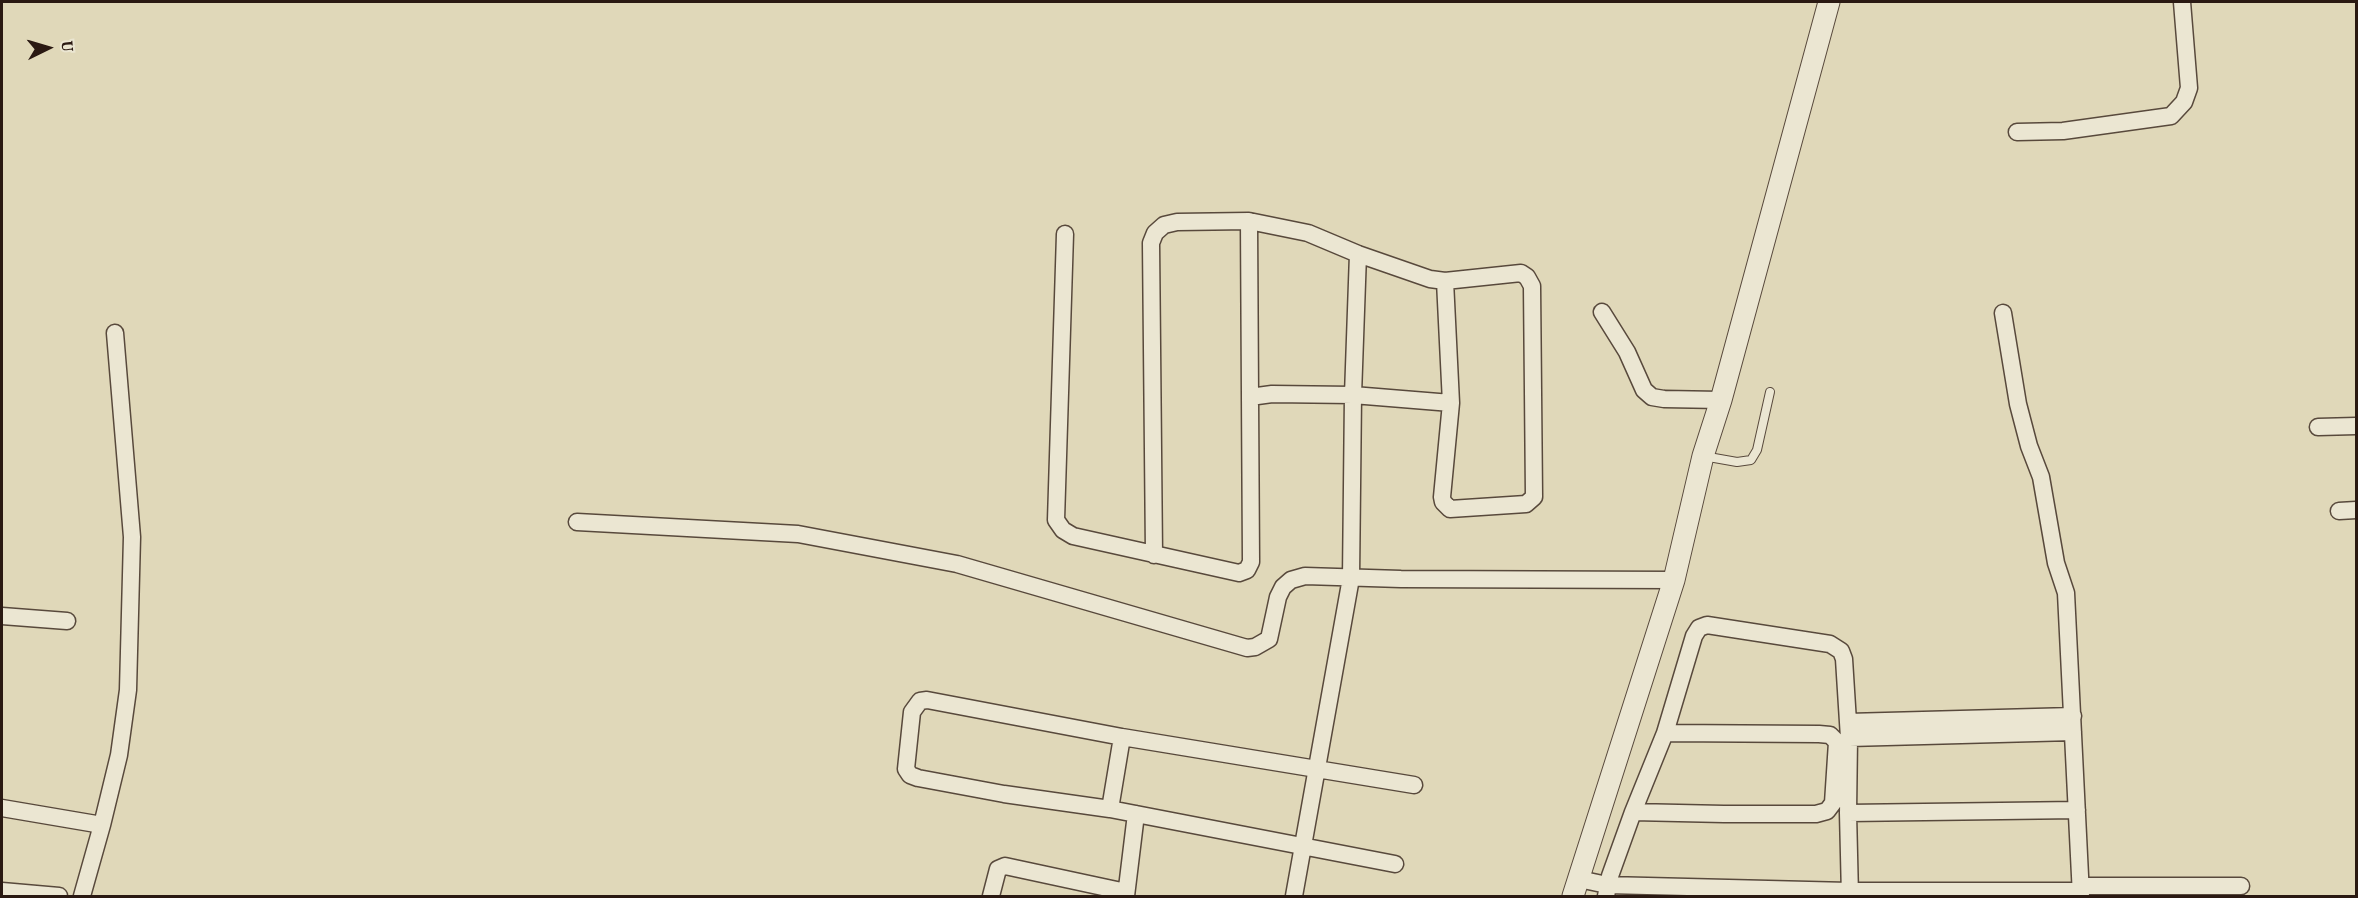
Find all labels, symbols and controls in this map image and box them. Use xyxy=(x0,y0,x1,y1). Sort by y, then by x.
north arrow xyxy=(18,18,78,78)
text: U xyxy=(54,40,77,53)

